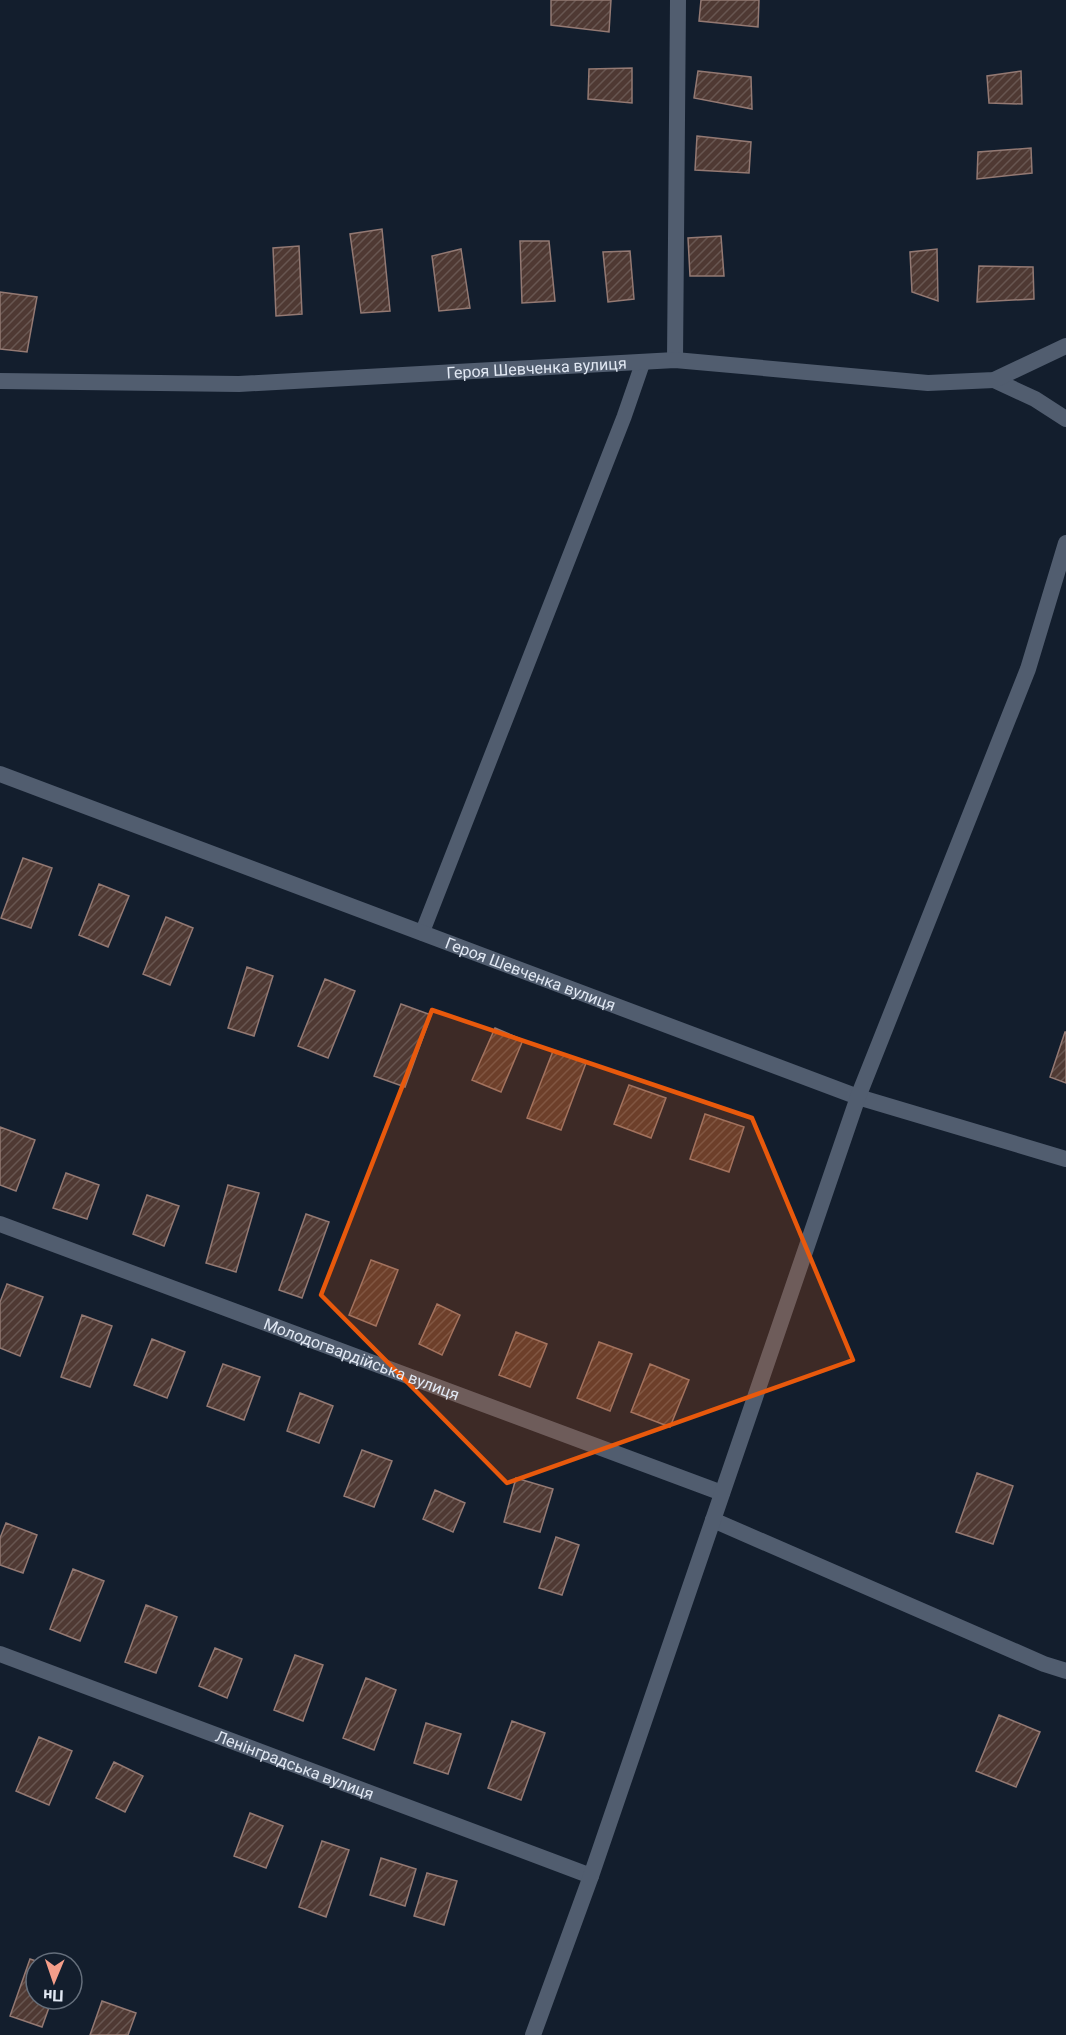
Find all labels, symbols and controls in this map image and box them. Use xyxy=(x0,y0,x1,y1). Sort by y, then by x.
street label: Героя Шевченка вулиця xyxy=(446,353,627,382)
street label: Героя Шевченка вулиця xyxy=(443,933,618,1014)
street label: Молодогвардійська вулиця xyxy=(261,1314,462,1404)
street label: Ленінградська вулиця xyxy=(213,1726,377,1803)
north arrow xyxy=(24,1951,84,2011)
text: Пн xyxy=(43,1986,64,2005)

